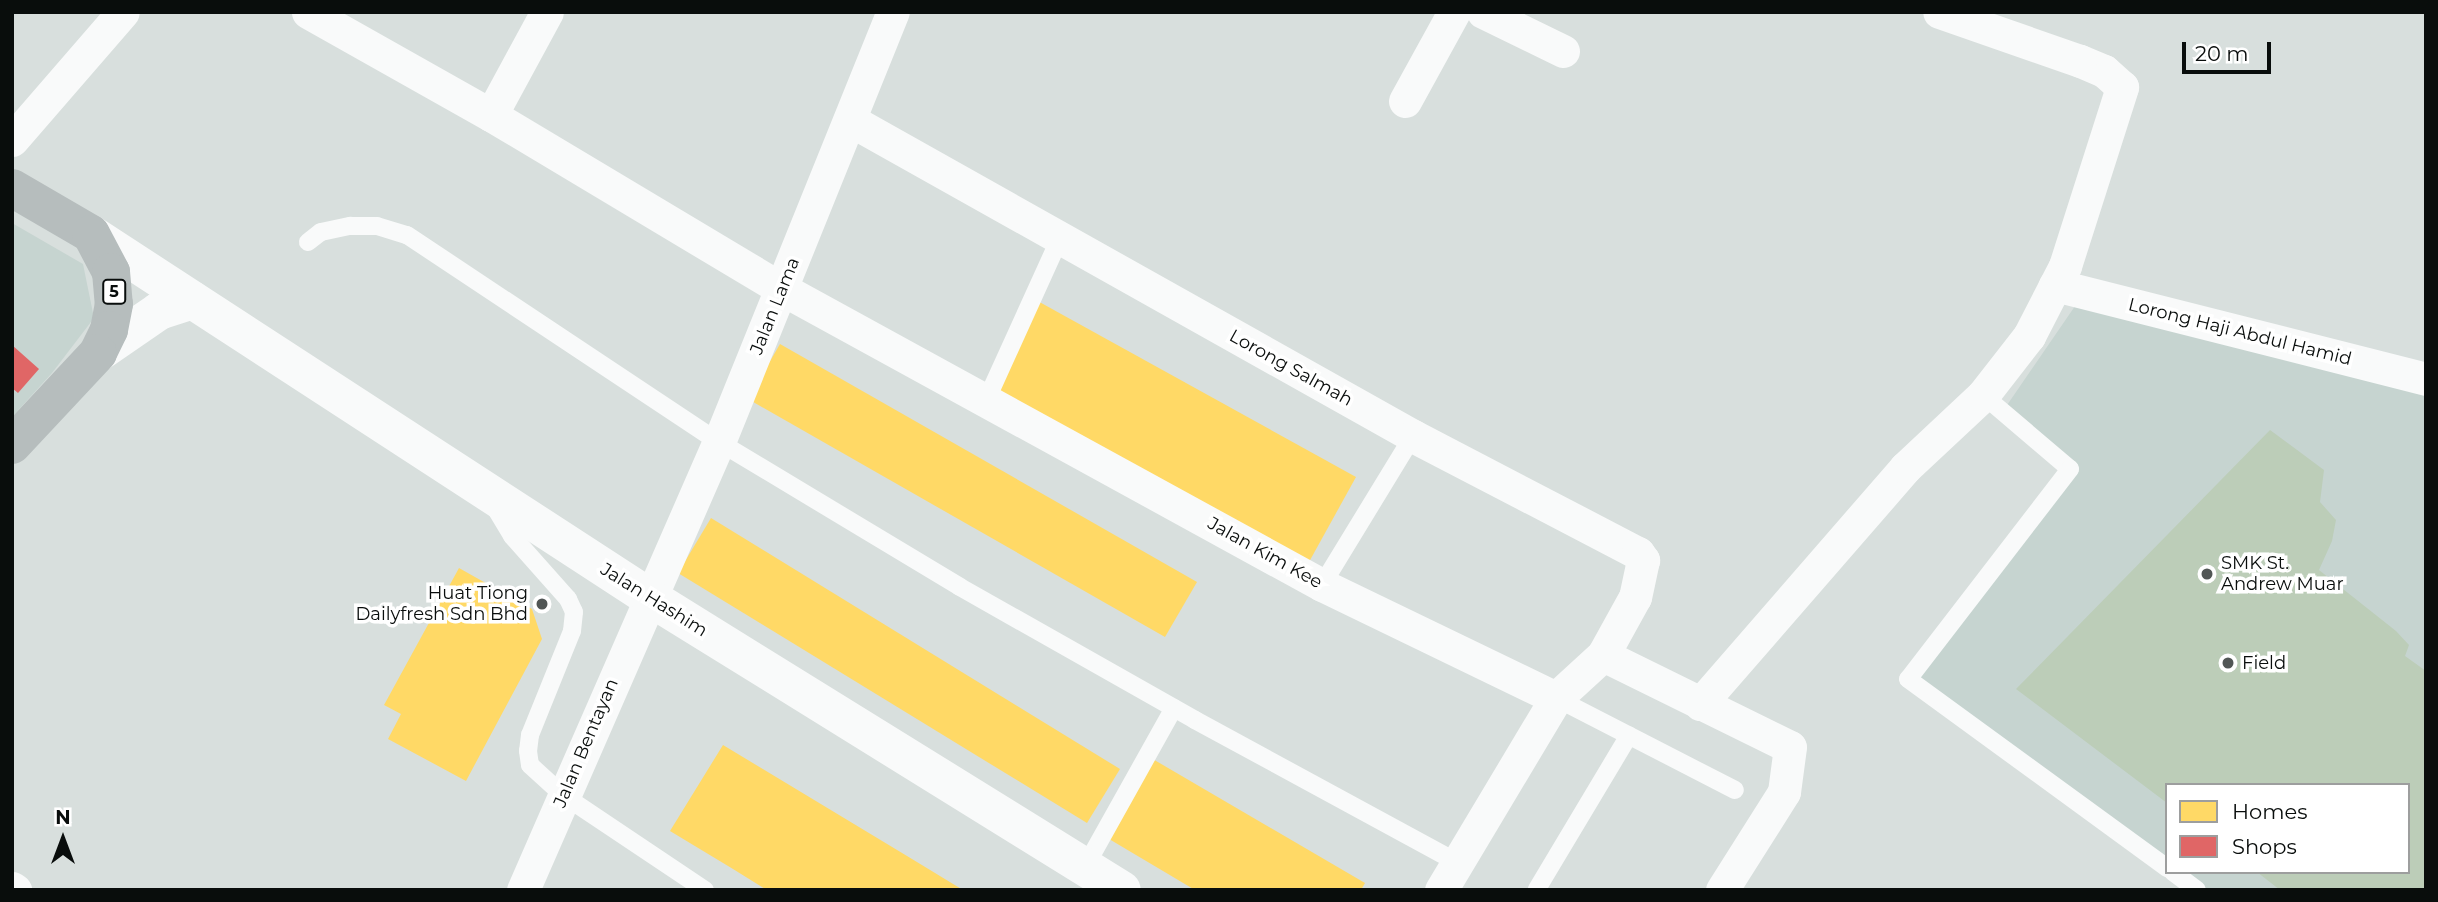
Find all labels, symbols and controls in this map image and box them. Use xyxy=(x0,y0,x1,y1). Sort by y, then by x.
scale bar xyxy=(2186,28,2275,72)
text: 20 m xyxy=(2195,41,2249,66)
street label: Jalan Lama xyxy=(746,254,804,358)
road number: 5 xyxy=(102,280,126,304)
street label: Lorong Haji Abdul Hamid xyxy=(2126,294,2354,370)
street label: Lorong Salmah xyxy=(1226,325,1356,411)
street label: Jalan Kim Kee xyxy=(1204,513,1326,593)
place label: SMK St. Andrew Muar xyxy=(2221,553,2344,596)
street label: Jalan Hashim xyxy=(596,558,712,642)
marker: SMK St. Andrew Muar xyxy=(2199,566,2215,582)
place label: Huat Tiong Dailyfresh Sdn Bhd xyxy=(355,583,528,626)
marker: Huat Tiong Dailyfresh Sdn Bhd xyxy=(534,596,550,612)
place label: Field xyxy=(2242,652,2286,674)
marker: Field xyxy=(2220,655,2236,671)
street label: Jalan Bentayan xyxy=(549,675,623,811)
legend xyxy=(2165,783,2410,874)
text: Homes xyxy=(2232,799,2307,824)
north arrow xyxy=(28,804,98,874)
text: N xyxy=(55,806,71,829)
text: Shops xyxy=(2232,834,2297,859)

